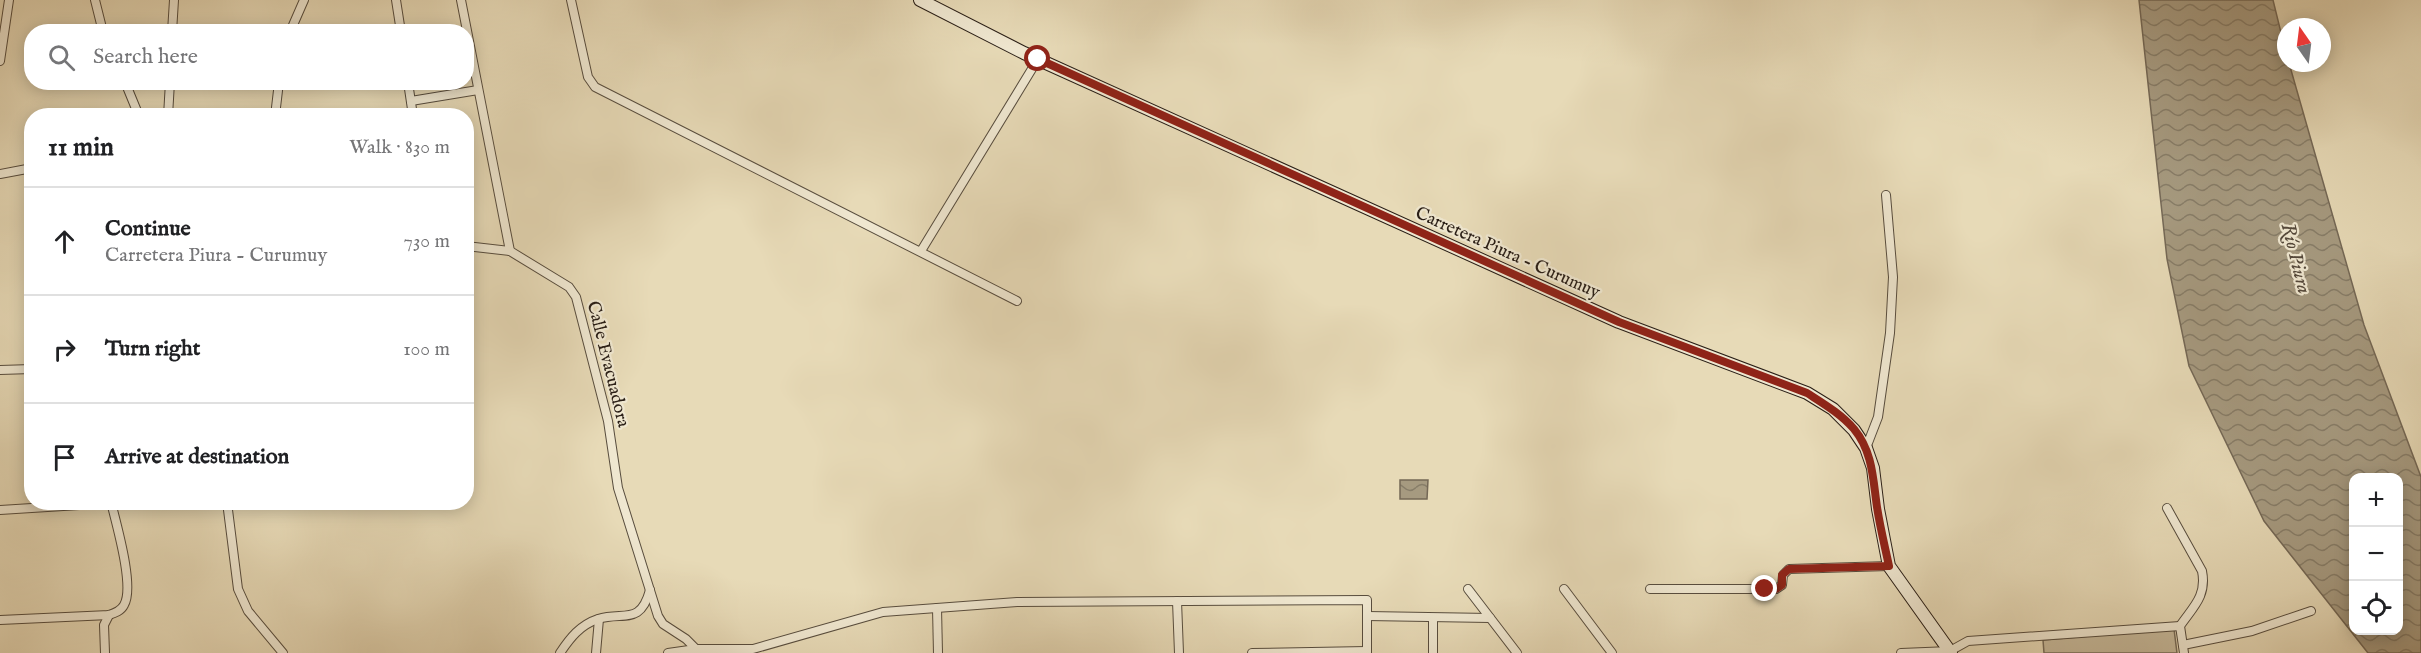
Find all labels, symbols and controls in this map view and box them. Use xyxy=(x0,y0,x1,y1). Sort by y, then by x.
north arrow xyxy=(2277,18,2331,72)
search box xyxy=(24,24,474,90)
icon: search xyxy=(45,41,78,74)
text: Search here xyxy=(93,43,198,71)
route start xyxy=(1024,45,1050,71)
text: 11 min xyxy=(48,131,114,164)
text: Walk · 830 m xyxy=(349,135,450,160)
street label: Carretera Piura - Curumuy xyxy=(1411,202,1604,305)
text: Continue xyxy=(105,215,191,243)
water label: Río Piura xyxy=(2275,220,2316,297)
icon: ahead xyxy=(48,225,81,258)
text: 730 m xyxy=(404,229,450,254)
text: Carretera Piura - Curumuy xyxy=(105,243,327,268)
street label: Calle Evacuadora xyxy=(581,299,634,430)
icon: right xyxy=(48,333,81,366)
text: Turn right xyxy=(105,335,200,363)
text: 100 m xyxy=(403,337,450,362)
icon: arrive xyxy=(48,441,81,474)
text: Arrive at destination xyxy=(105,443,289,471)
map controls xyxy=(2349,473,2403,635)
button: + xyxy=(2349,473,2403,527)
button: − xyxy=(2349,527,2403,581)
route end xyxy=(1751,575,1777,601)
button: locate xyxy=(2349,581,2403,635)

